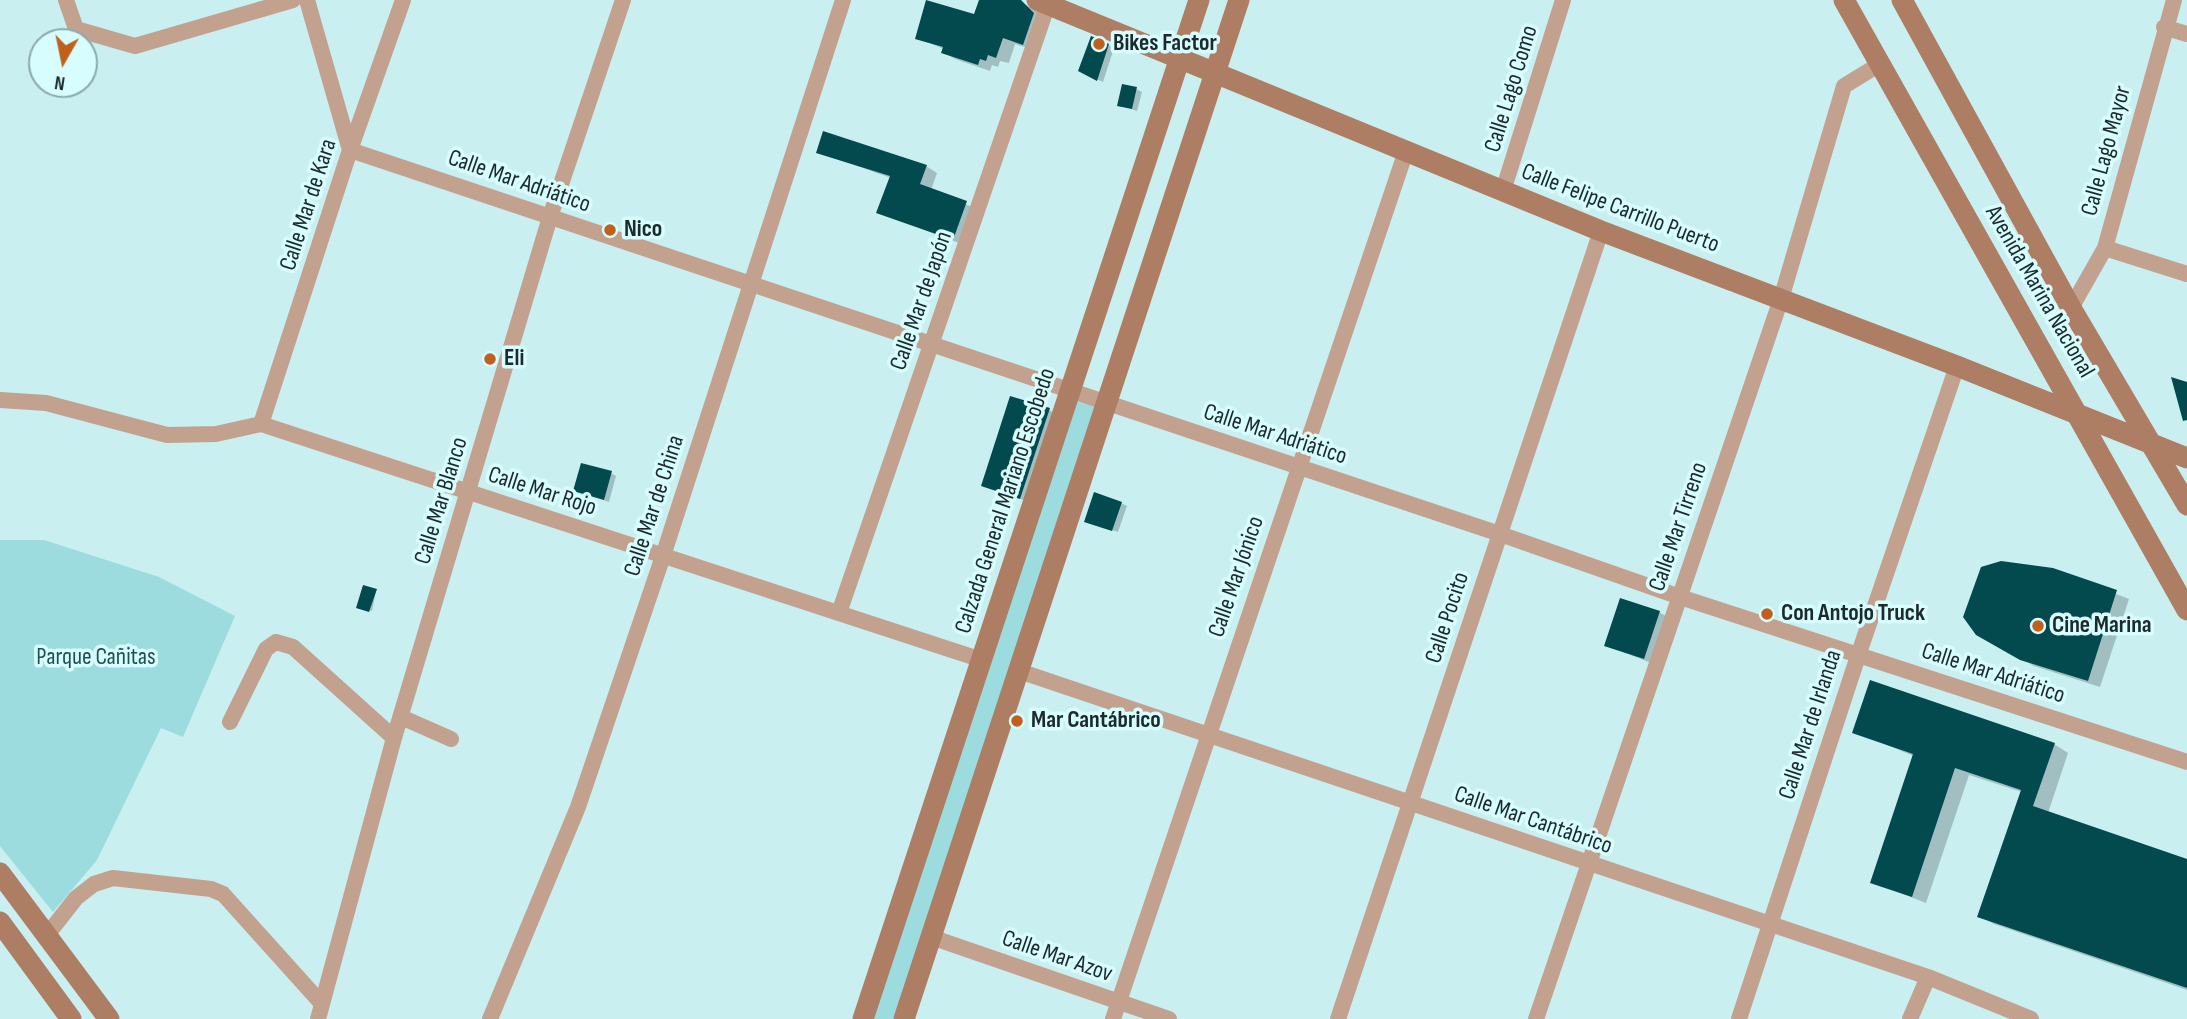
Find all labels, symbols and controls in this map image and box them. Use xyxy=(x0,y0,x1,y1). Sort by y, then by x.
street label: Calle Lago Como xyxy=(1479,22,1545,156)
north arrow xyxy=(28,28,98,98)
place label: Bikes Factor xyxy=(1113,30,1217,58)
marker: Bikes Factor xyxy=(1091,36,1107,52)
text: N xyxy=(53,70,67,94)
street label: Calle Lago Mayor xyxy=(2076,83,2138,219)
street label: Calle Mar de Kara xyxy=(274,136,344,274)
street label: Calle Mar Adriático xyxy=(444,144,594,220)
street label: Calle Felipe Carrillo Puerto xyxy=(1517,158,1723,260)
street label: Avenida Marina Nacional xyxy=(1978,201,2100,383)
place label: Nico xyxy=(624,216,662,244)
marker: Nico xyxy=(602,222,618,238)
street label: Calle Mar de Japón xyxy=(885,228,959,374)
place label: Eli xyxy=(504,345,524,373)
marker: Eli xyxy=(482,351,498,367)
street label: Calzada General Mariano Escobedo xyxy=(949,365,1063,637)
street label: Calle Mar Adriático xyxy=(1200,398,1350,472)
street label: Calle Mar de China xyxy=(619,432,691,580)
street label: Calle Mar Blanco xyxy=(409,434,475,568)
street label: Calle Mar Tirreno xyxy=(1643,459,1715,595)
street label: Calle Mar Rojo xyxy=(484,461,600,523)
street label: Calle Mar Jónico xyxy=(1203,513,1271,641)
street label: Calle Pocito xyxy=(1420,569,1476,667)
place label: Con Antojo Truck xyxy=(1781,600,1925,628)
marker: Con Antojo Truck xyxy=(1759,606,1775,622)
place label: Cine Marina xyxy=(2052,612,2152,640)
marker: Cine Marina xyxy=(2030,618,2046,634)
street label: Calle Mar Adriático xyxy=(1918,637,2068,711)
park label: Parque Cañitas xyxy=(36,644,156,672)
street label: Calle Mar de Irlanda xyxy=(1773,647,1849,803)
place label: Mar Cantábrico xyxy=(1031,707,1161,735)
marker: Mar Cantábrico xyxy=(1009,713,1025,729)
street label: Calle Mar Cantábrico xyxy=(1450,780,1616,862)
street label: Calle Mar Azov xyxy=(998,925,1116,989)

